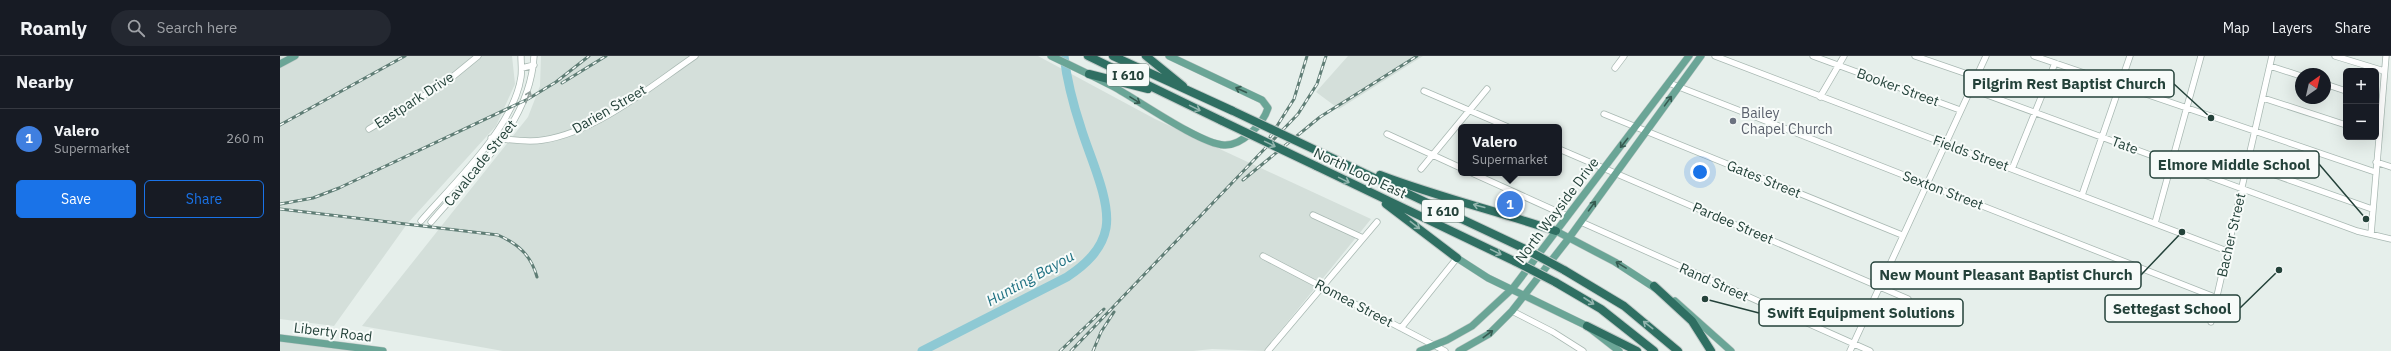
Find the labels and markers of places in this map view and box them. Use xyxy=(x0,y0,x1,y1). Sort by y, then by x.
callout: Pilgrim Rest Baptist Church xyxy=(1964,70,2174,97)
place label: Bailey Chapel Church xyxy=(1741,104,1833,138)
marker: Bailey Chapel Church xyxy=(1728,116,1738,126)
callout: Elmore Middle School xyxy=(2150,151,2319,178)
pin: 1 xyxy=(1497,189,1523,219)
callout: New Mount Pleasant Baptist Church xyxy=(1871,262,2141,289)
callout: Settegast School xyxy=(2105,295,2240,322)
callout: Swift Equipment Solutions xyxy=(1759,299,1963,326)

